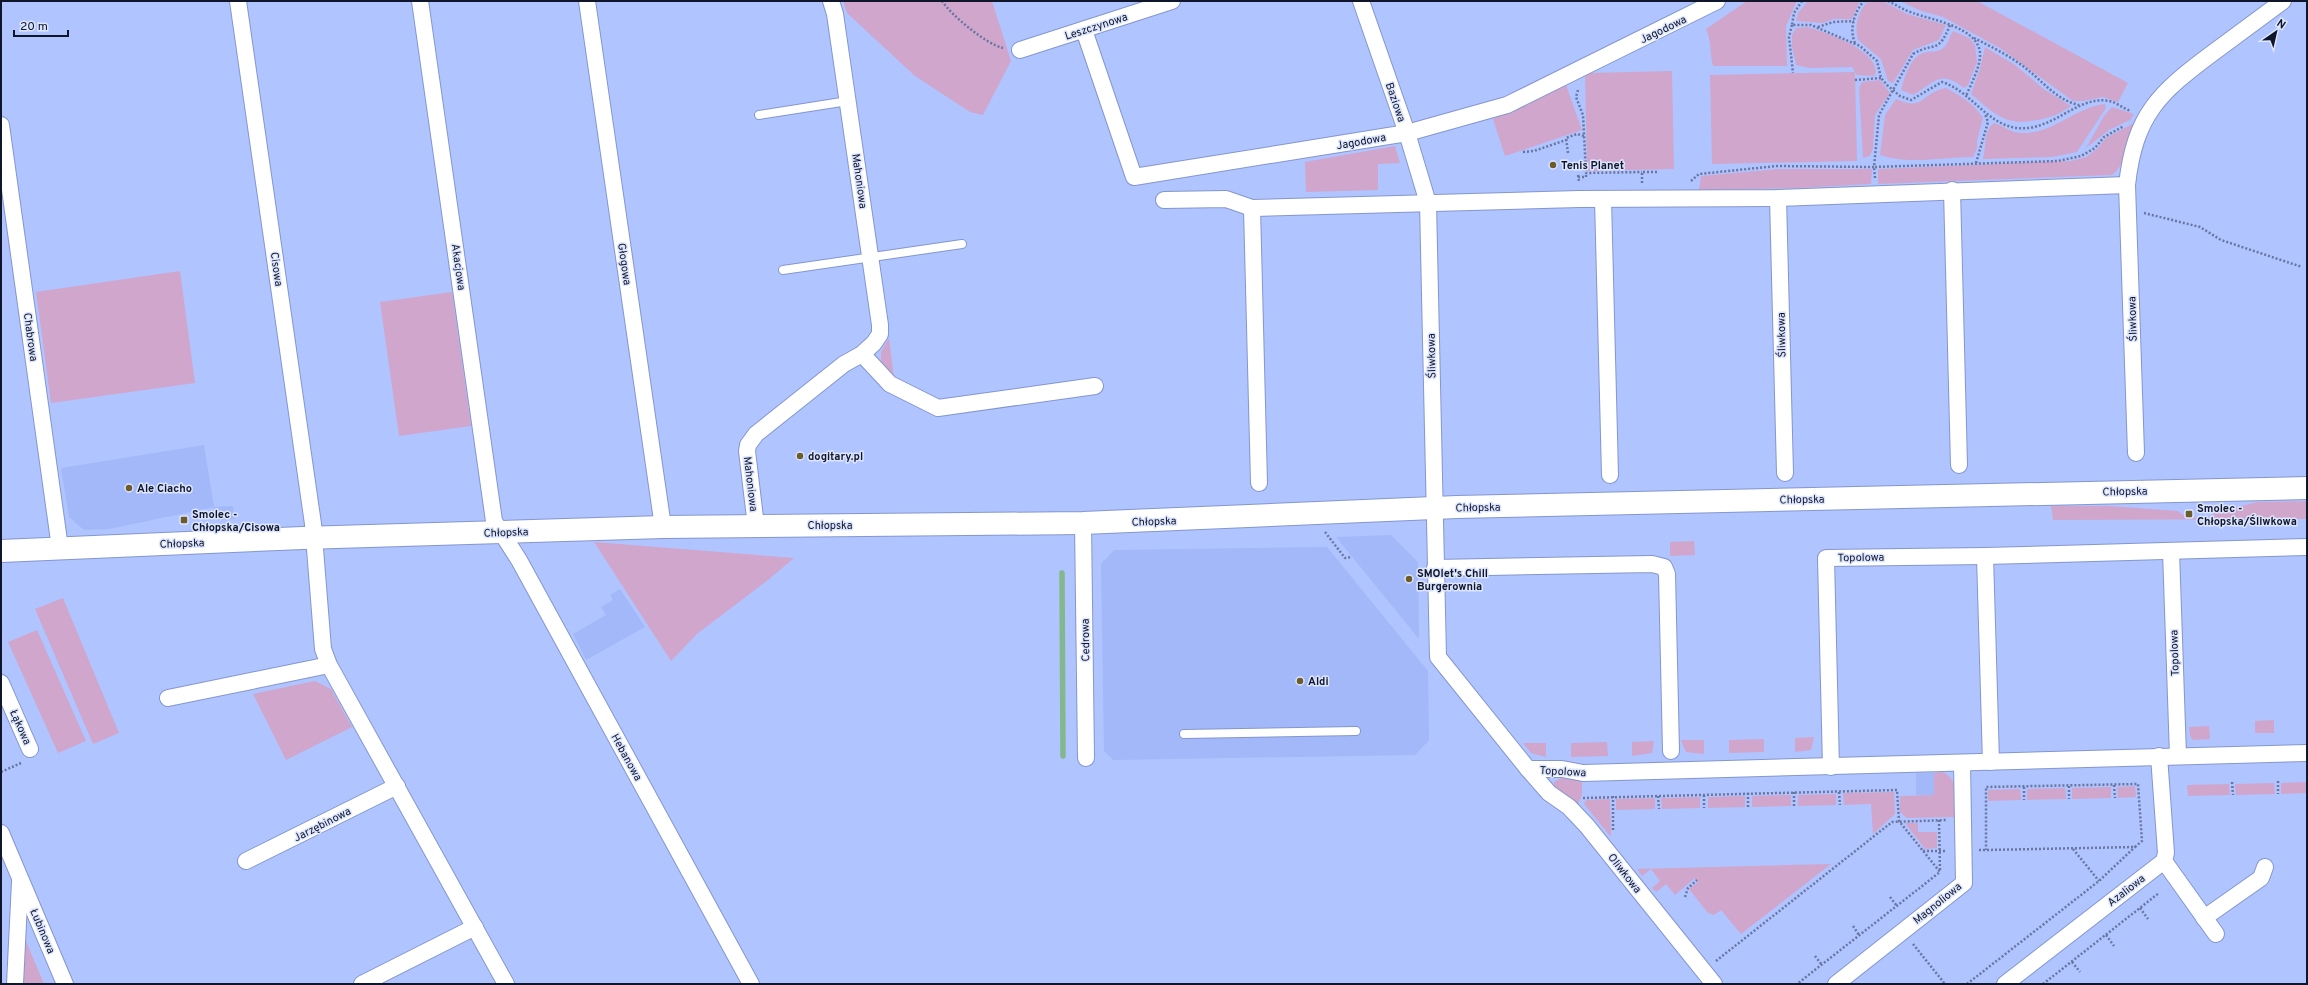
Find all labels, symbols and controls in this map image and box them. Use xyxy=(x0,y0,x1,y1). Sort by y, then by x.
street label: Leszczynowa xyxy=(1063,10,1130,44)
scale bar xyxy=(14,12,68,38)
north arrow xyxy=(2256,12,2296,52)
street label: Jagodowa xyxy=(1638,13,1689,47)
text: N xyxy=(2274,17,2288,33)
text: 20 m xyxy=(20,19,48,35)
street label: Baziowa xyxy=(1382,81,1408,124)
street label: Jagodowa xyxy=(1335,131,1387,153)
street label: Mahoniowa xyxy=(848,153,870,210)
place label: Tenis Planet xyxy=(1561,159,1624,173)
marker: Tenis Planet xyxy=(1548,160,1558,170)
street label: Głogowa xyxy=(614,242,634,286)
street label: Akacjowa xyxy=(448,243,468,292)
street label: Cisowa xyxy=(267,251,285,287)
street label: Śliwkowa xyxy=(2124,296,2141,342)
street label: Chabrowa xyxy=(20,312,40,363)
street label: Śliwkowa xyxy=(1774,312,1789,358)
street label: Śliwkowa xyxy=(1424,333,1439,379)
place label: dogitary.pl xyxy=(808,450,863,464)
marker: dogitary.pl xyxy=(795,451,805,461)
street label: Mahoniowa xyxy=(740,456,760,513)
place label: Ale Ciacho xyxy=(137,482,192,496)
marker: Ale Ciacho xyxy=(124,483,134,493)
street label: Chłopska xyxy=(2102,485,2148,499)
street label: Chłopska xyxy=(1779,493,1825,507)
street label: Chłopska xyxy=(1455,501,1501,515)
place label: Smolec - Chłopska/Śliwkowa xyxy=(2197,502,2297,529)
place label: Smolec - Chłopska/Cisowa xyxy=(192,508,280,535)
marker: Smolec - Chłopska/Śliwkowa xyxy=(2184,509,2194,519)
street label: Chłopska xyxy=(1131,514,1177,530)
marker: Smolec - Chłopska/Cisowa xyxy=(179,515,189,525)
street label: Chłopska xyxy=(808,519,853,533)
street label: Chłopska xyxy=(483,525,529,541)
street label: Chłopska xyxy=(159,536,205,552)
street label: Topolowa xyxy=(1838,551,1885,565)
place label: SMOlet's Chill Burgerownia xyxy=(1417,567,1488,594)
marker: SMOlet's Chill Burgerownia xyxy=(1404,574,1414,584)
street label: Cedrowa xyxy=(1079,618,1093,662)
street label: Topolowa xyxy=(2167,629,2183,676)
place label: Aldi xyxy=(1308,675,1329,689)
marker: Aldi xyxy=(1295,676,1305,686)
street label: Łąkowa xyxy=(6,708,34,747)
street label: Hebanowa xyxy=(607,731,645,784)
street label: Topolowa xyxy=(1539,764,1587,780)
street label: Jarzębinowa xyxy=(291,804,354,845)
street label: Oliwkowa xyxy=(1604,851,1644,896)
street label: Azaliowa xyxy=(2105,872,2148,910)
street label: Magnoliowa xyxy=(1910,880,1965,928)
street label: Łubinowa xyxy=(26,907,58,956)

